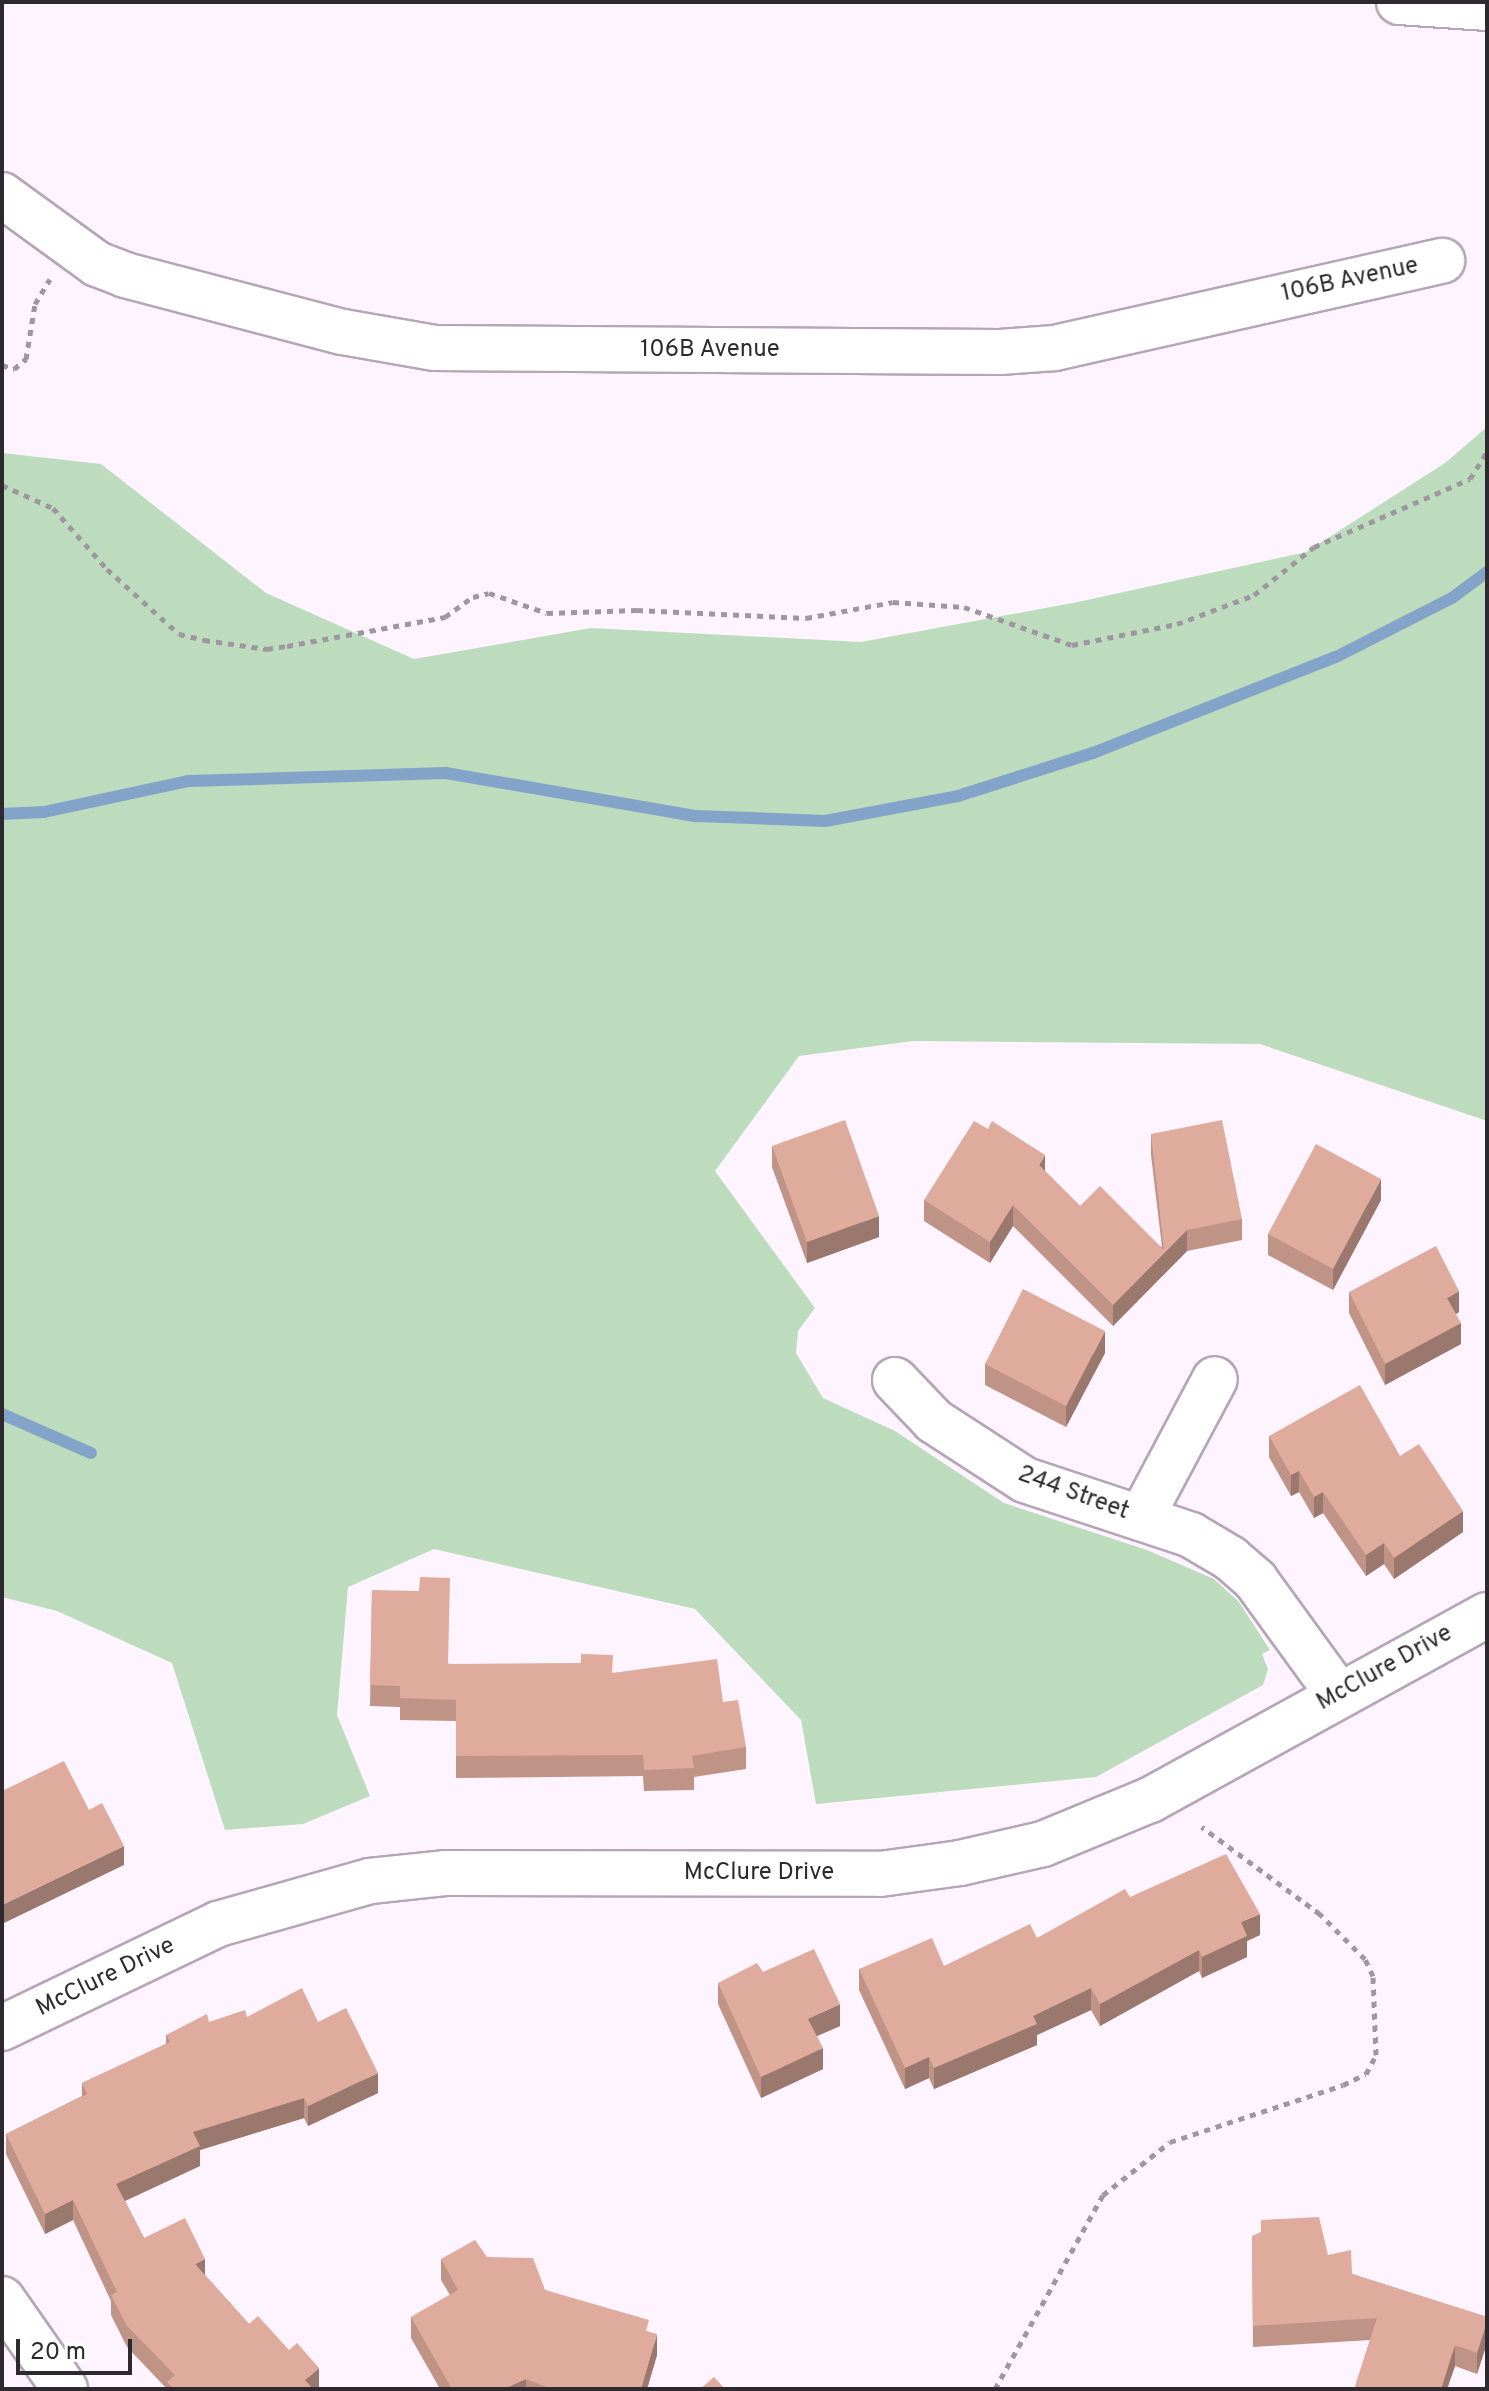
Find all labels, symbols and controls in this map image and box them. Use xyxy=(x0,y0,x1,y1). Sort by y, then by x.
street label: 106B Avenue xyxy=(1278,252,1422,310)
street label: 106B Avenue xyxy=(640,337,780,365)
street label: 244 Street xyxy=(1014,1461,1132,1527)
street label: McClure Drive xyxy=(1312,1620,1458,1718)
street label: McClure Drive xyxy=(684,1860,834,1888)
street label: McClure Drive xyxy=(32,1932,180,2024)
scale bar xyxy=(20,2323,136,2373)
text: 20 m xyxy=(30,2338,86,2368)

